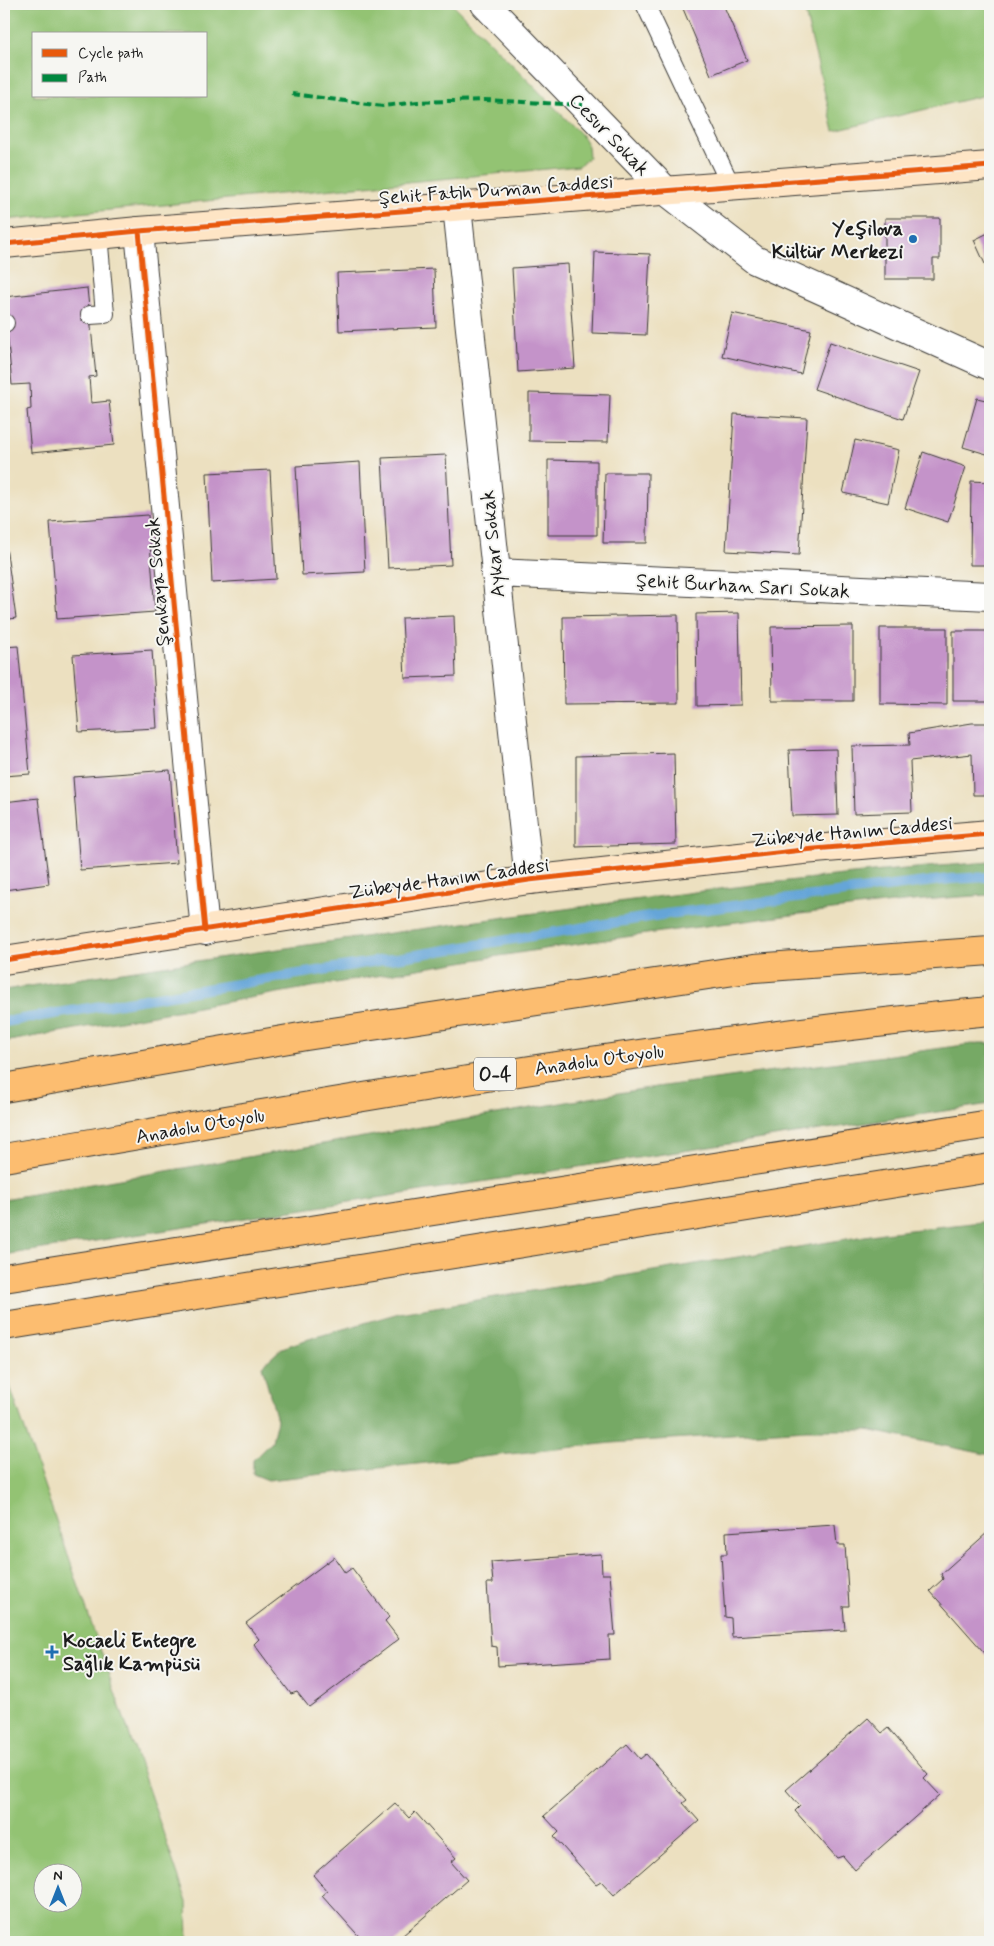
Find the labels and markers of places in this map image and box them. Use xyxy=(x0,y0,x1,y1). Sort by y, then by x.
place label: Yeşilova Kültür Merkezi xyxy=(772,216,903,266)
marker: Yeşilova Kültür Merkezi xyxy=(907,233,919,245)
place label: Kocaeli Entegre Sağlık Kampüsü xyxy=(63,1628,200,1678)
marker: Kocaeli Entegre Sağlık Kampüsü xyxy=(45,1645,59,1659)

